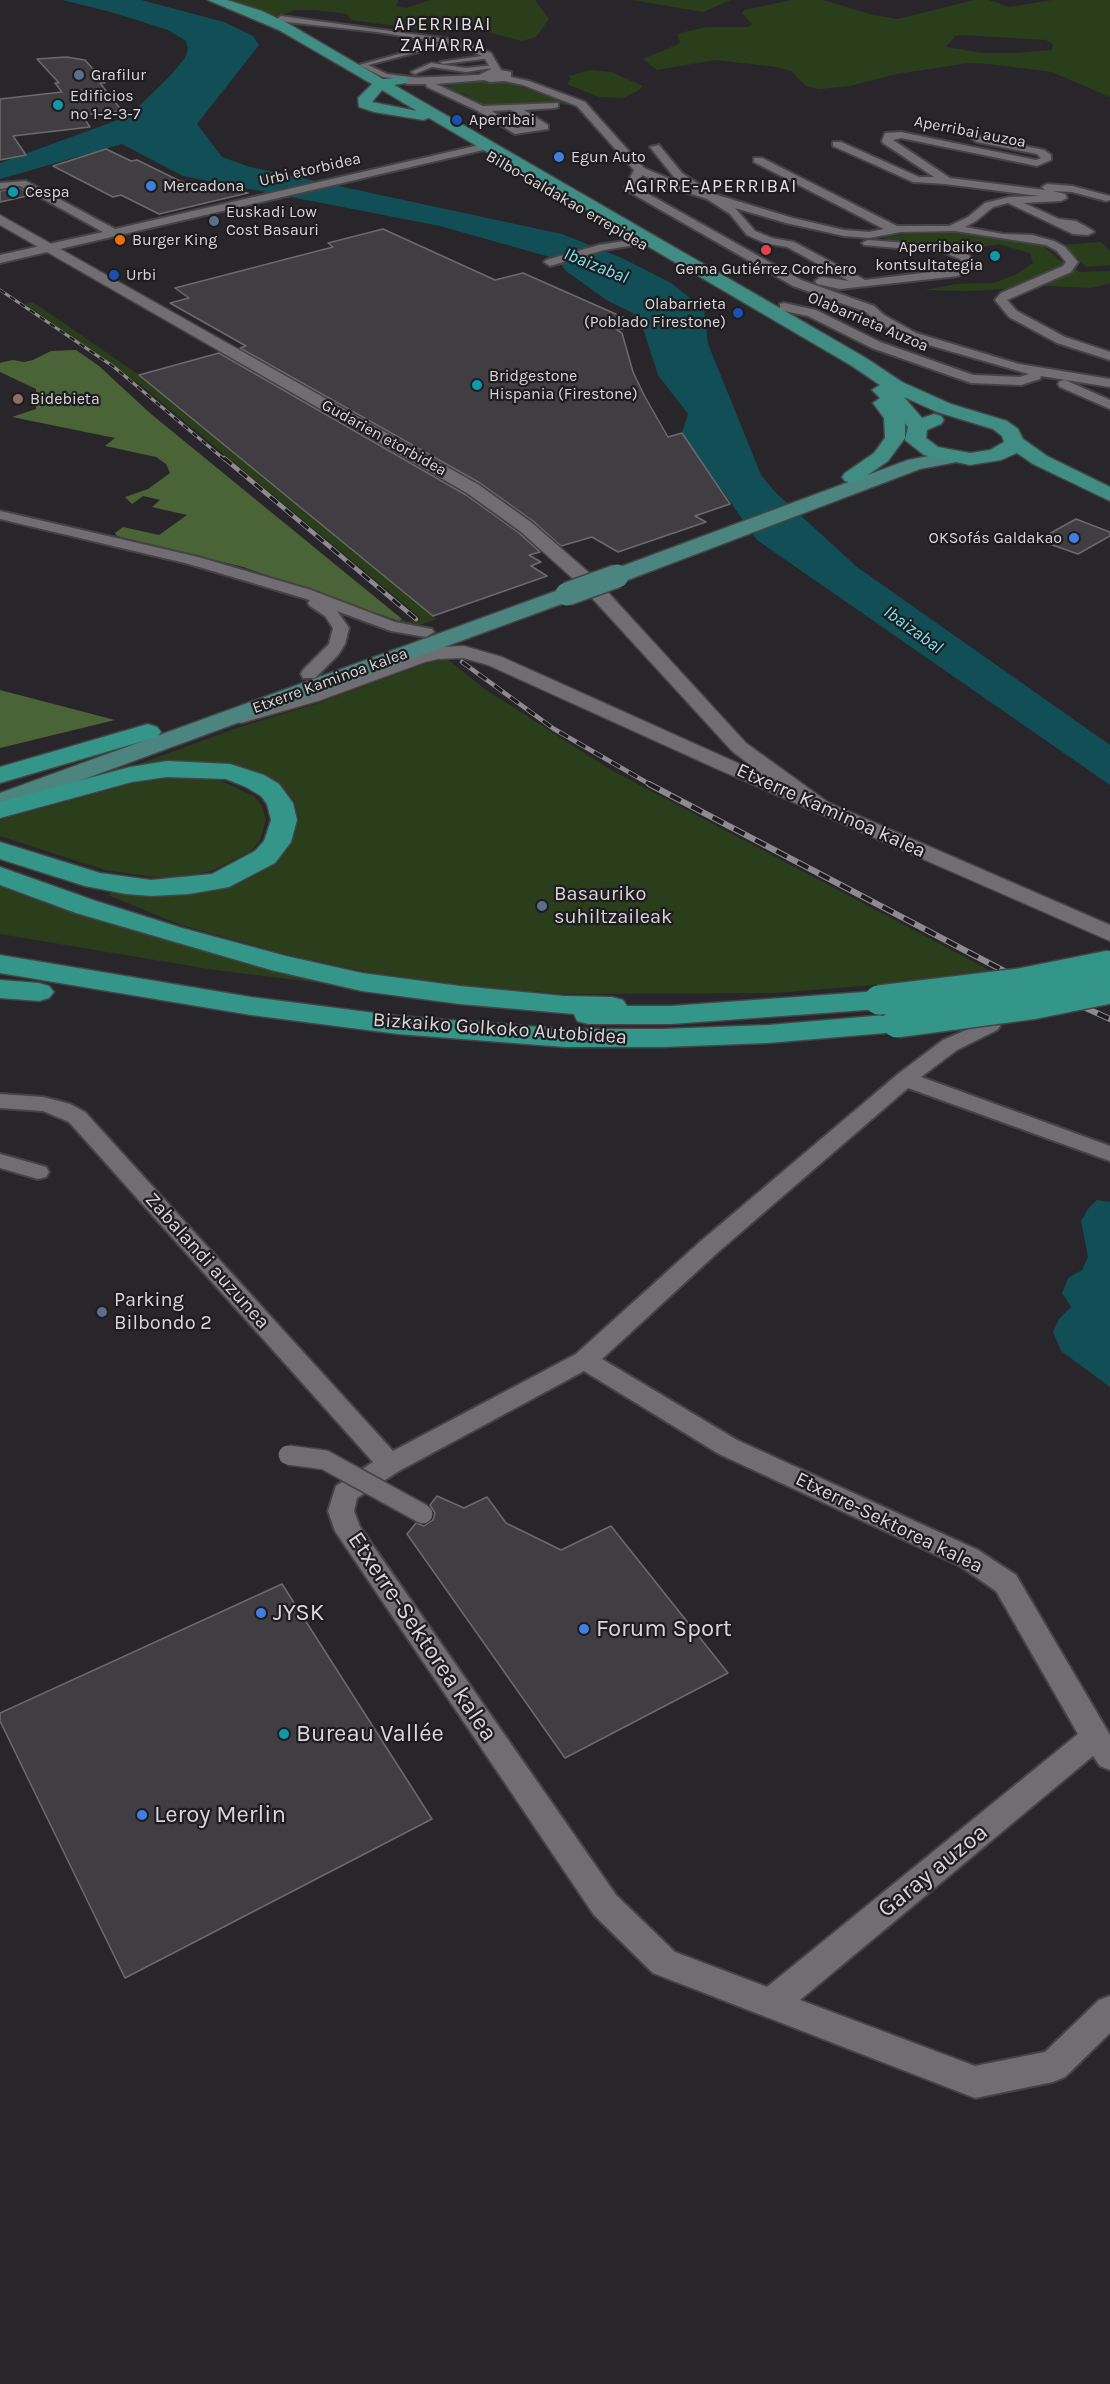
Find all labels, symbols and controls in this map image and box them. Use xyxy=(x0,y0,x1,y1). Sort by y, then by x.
district label: APERRIBAI ZAHARRA xyxy=(394,14,492,57)
place label: Grafilur xyxy=(91,65,146,85)
marker: Grafilur xyxy=(72,68,86,82)
place label: Edificios nº 1-2-3-7 xyxy=(70,86,140,124)
marker: Edificios nº 1-2-3-7 xyxy=(51,98,65,112)
place label: Aperribai xyxy=(469,110,535,130)
street label: Aperribai auzoa xyxy=(912,112,1028,152)
marker: Aperribai xyxy=(450,113,464,127)
street label: Bilbo-Galdakao errepidea xyxy=(483,147,651,255)
place label: Egun Auto xyxy=(571,147,646,167)
street label: Urbi etorbidea xyxy=(257,149,363,191)
marker: Egun Auto xyxy=(552,150,566,164)
place label: Mercadona xyxy=(163,176,244,196)
district label: AGIRRE-APERRIBAI xyxy=(624,176,798,198)
marker: Mercadona xyxy=(144,179,158,193)
place label: Cespa xyxy=(25,182,70,202)
marker: Cespa xyxy=(6,185,20,199)
place label: Euskadi Low Cost Basauri xyxy=(226,202,319,240)
marker: Euskadi Low Cost Basauri xyxy=(207,214,221,228)
place label: Burger King xyxy=(132,230,217,250)
marker: Burger King xyxy=(113,233,127,247)
place label: Aperribaiko kontsultategia xyxy=(875,237,983,275)
water label: Ibaizabal xyxy=(561,243,631,289)
marker: Gema Gutiérrez Corchero xyxy=(759,243,773,257)
marker: Aperribaiko kontsultategia xyxy=(988,249,1002,263)
place label: Gema Gutiérrez Corchero xyxy=(675,259,857,279)
place label: Urbi xyxy=(126,265,156,285)
marker: Urbi xyxy=(107,268,121,282)
street label: Olabarrieta Auzoa xyxy=(805,288,931,356)
place label: Olabarrieta (Poblado Firestone) xyxy=(584,294,726,332)
marker: Olabarrieta (Poblado Firestone) xyxy=(731,306,745,320)
place label: Bridgestone Hispania (Firestone) xyxy=(489,366,638,404)
marker: Bridgestone Hispania (Firestone) xyxy=(470,378,484,392)
place label: Bidebieta xyxy=(30,389,100,409)
marker: Bidebieta xyxy=(11,392,25,406)
street label: Gudarien etorbidea xyxy=(318,396,450,480)
place label: OKSofás Galdakao xyxy=(929,528,1062,548)
marker: OKSofás Galdakao xyxy=(1067,531,1081,545)
water label: Ibaizabal xyxy=(879,601,947,659)
street label: Etxerre Kaminoa kalea xyxy=(250,644,410,718)
street label: Etxerre Kaminoa kalea xyxy=(733,758,929,864)
place label: Basauriko suhiltzaileak xyxy=(554,882,672,929)
marker: Basauriko suhiltzaileak xyxy=(535,899,549,913)
street label: Bizkaiko Golkoko Autobidea xyxy=(372,1008,628,1050)
street label: Zabalandi auzunea xyxy=(140,1188,274,1334)
place label: Parking Bilbondo 2 xyxy=(114,1288,212,1335)
marker: Parking Bilbondo 2 xyxy=(95,1305,109,1319)
street label: Etxerre-Sektorea kalea xyxy=(791,1467,987,1579)
street label: Etxerre-Sektorea kalea xyxy=(341,1527,503,1747)
place label: JYSK xyxy=(273,1599,324,1627)
marker: JYSK xyxy=(254,1606,268,1620)
place label: Forum Sport xyxy=(596,1615,732,1643)
marker: Forum Sport xyxy=(577,1622,591,1636)
place label: Bureau Vallée xyxy=(296,1720,444,1748)
marker: Bureau Vallée xyxy=(277,1727,291,1741)
place label: Leroy Merlin xyxy=(154,1801,286,1829)
marker: Leroy Merlin xyxy=(135,1808,149,1822)
street label: Garay auzoa xyxy=(872,1818,994,1924)

